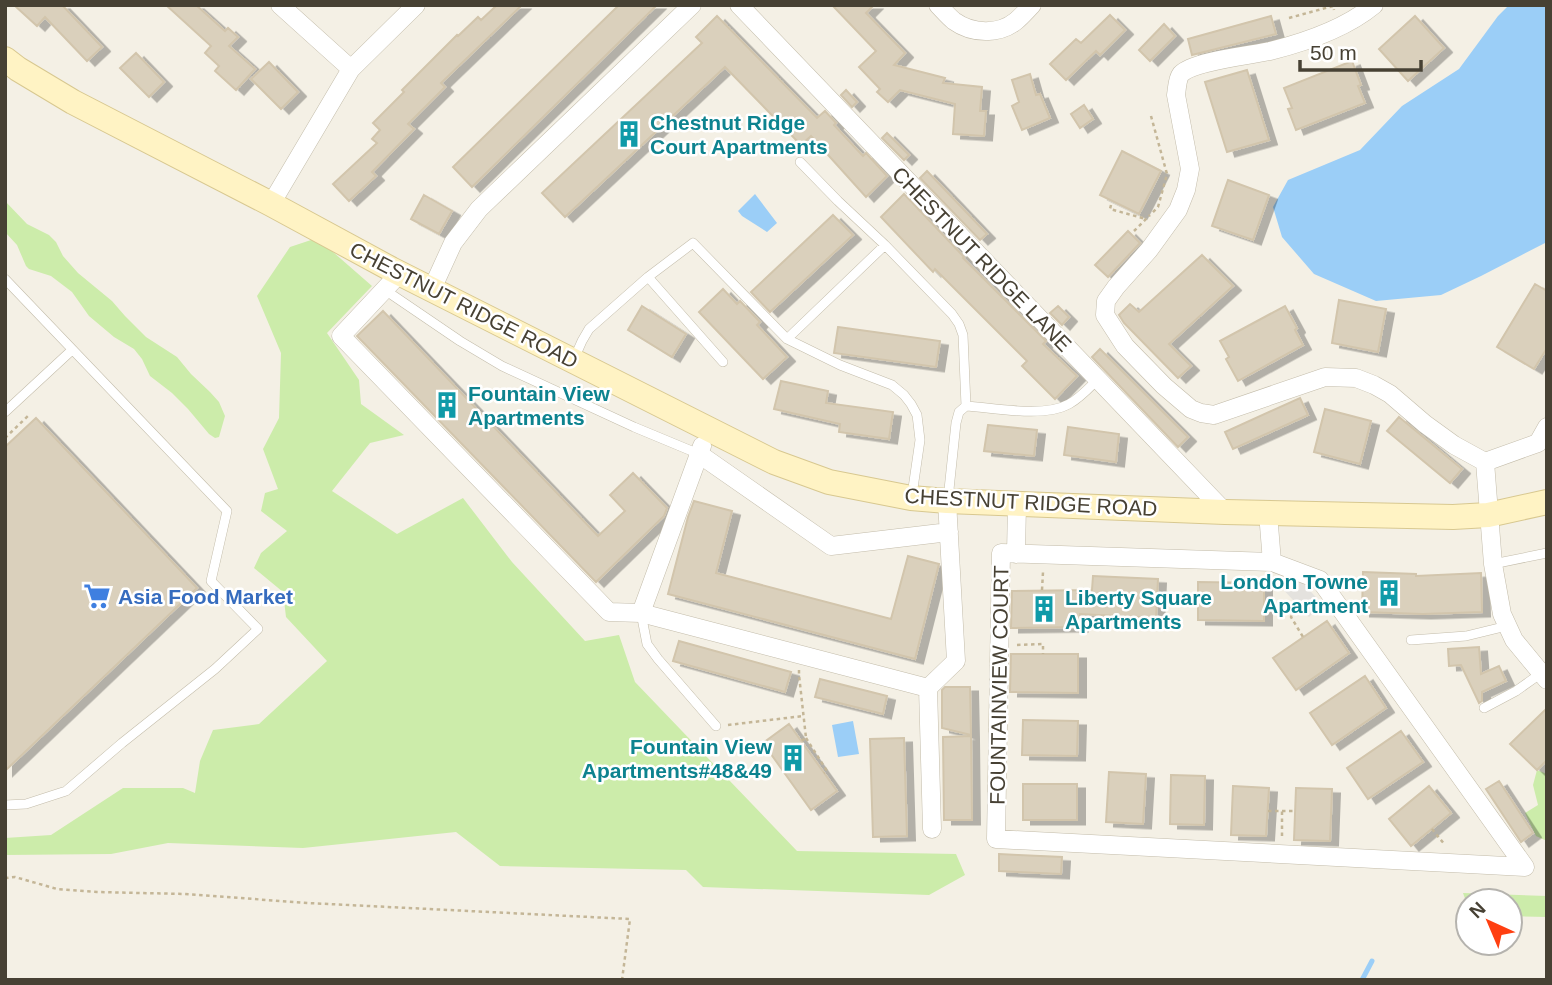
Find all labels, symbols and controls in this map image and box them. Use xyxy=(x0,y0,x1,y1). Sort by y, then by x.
scale bar xyxy=(1300,28,1421,72)
text: 50 m xyxy=(1310,41,1357,64)
place label: Chestnut Ridge Court Apartments xyxy=(650,111,828,158)
building icon: Chestnut Ridge Court Apartments xyxy=(614,119,644,149)
street label: CHESTNUT RIDGE LANE xyxy=(888,162,1076,356)
street label: CHESTNUT RIDGE ROAD xyxy=(346,237,582,373)
place label: Fountain View Apartments xyxy=(468,382,611,429)
building icon: Fountain View Apartments xyxy=(432,390,462,420)
street label: CHESTNUT RIDGE ROAD xyxy=(904,484,1158,520)
street label: FOUNTAINVIEW COURT xyxy=(985,565,1013,805)
place label: London Towne Apartment xyxy=(1220,570,1368,617)
building icon: London Towne Apartment xyxy=(1374,578,1404,608)
supermarket icon: Asia Food Market xyxy=(82,581,112,611)
place label: Asia Food Market xyxy=(118,585,293,608)
place label: Liberty Square Apartments xyxy=(1065,586,1212,633)
building icon: Liberty Square Apartments xyxy=(1029,594,1059,624)
place label: Fountain View Apartments#48&49 xyxy=(582,735,773,782)
building icon: Fountain View Apartments#48&49 xyxy=(778,743,808,773)
north arrow xyxy=(1454,887,1524,957)
text: N xyxy=(1465,898,1490,922)

